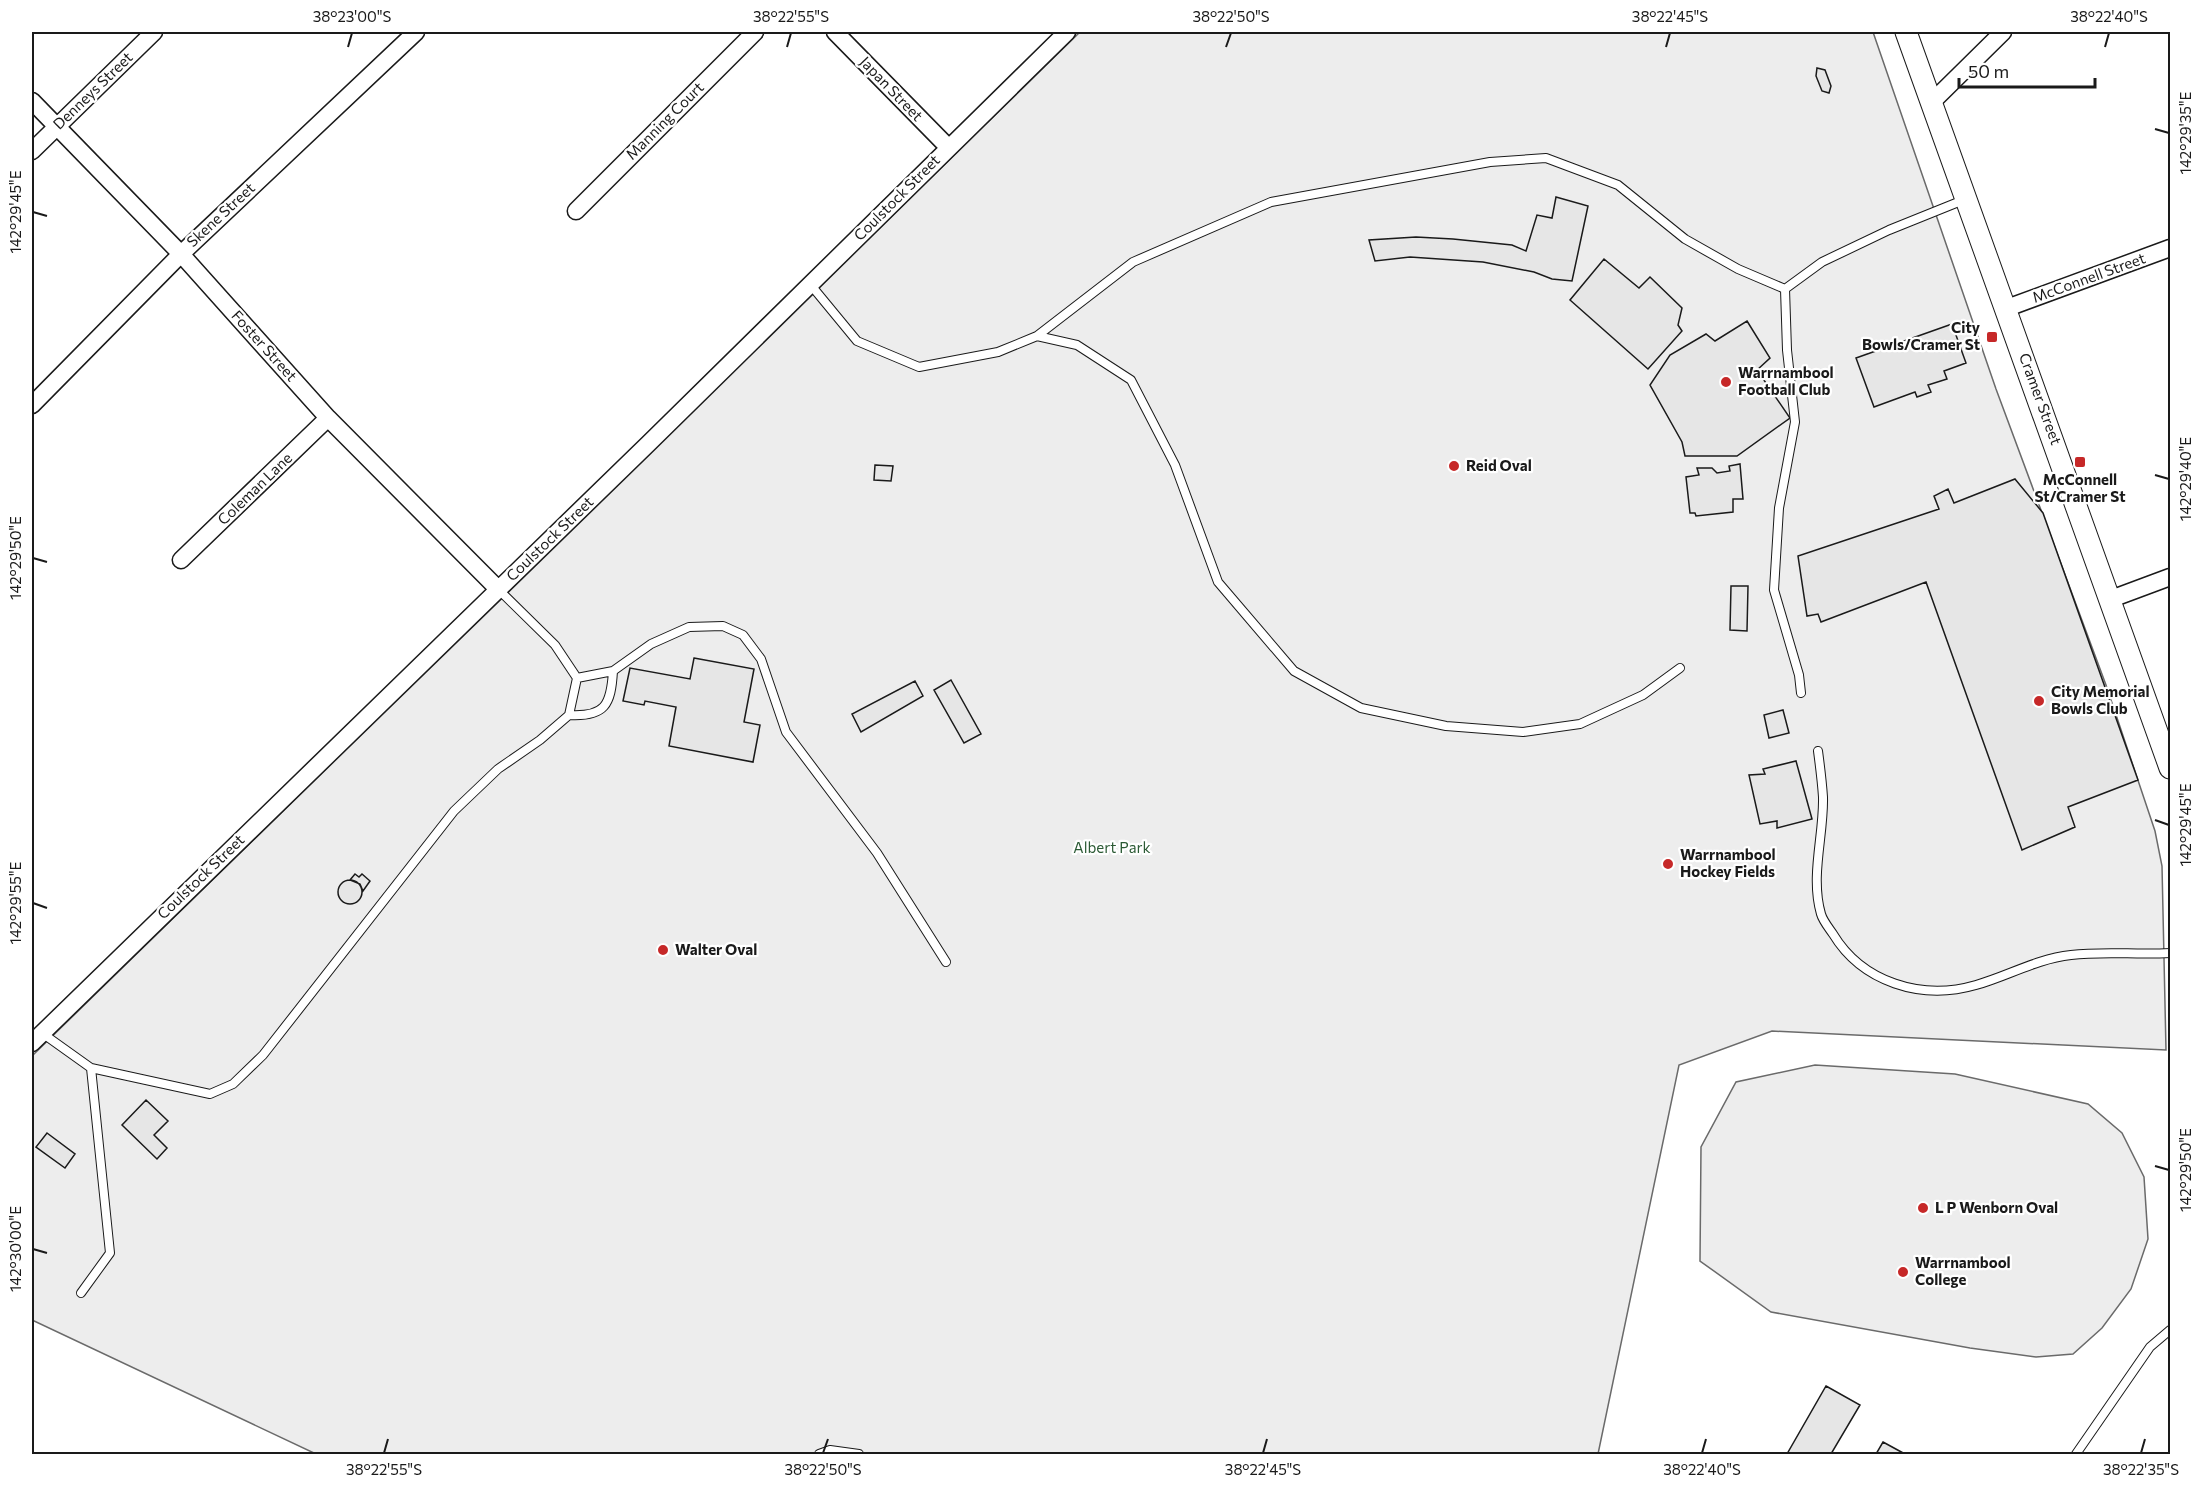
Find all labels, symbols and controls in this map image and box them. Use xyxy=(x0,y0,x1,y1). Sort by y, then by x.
text: 38°23'00"S xyxy=(313,7,391,25)
text: 38°22'55"S xyxy=(753,7,829,25)
text: 38°22'50"S xyxy=(1192,7,1270,25)
text: 38°22'45"S xyxy=(1632,7,1708,25)
text: 38°22'40"S xyxy=(2070,7,2148,25)
street label: Denneys Street xyxy=(49,48,136,133)
scale bar xyxy=(1959,51,2096,89)
street label: Japan Street xyxy=(856,52,927,124)
text: 50 m xyxy=(1968,60,2009,82)
street label: Manning Court xyxy=(622,78,707,163)
text: 142°29'35"E xyxy=(2176,92,2194,174)
street label: Coulstock Street xyxy=(850,151,943,244)
text: 142°29'45"E xyxy=(6,170,24,254)
street label: Skene Street xyxy=(183,178,258,250)
street label: McConnell Street xyxy=(2030,248,2148,306)
street label: Foster Street xyxy=(228,306,301,384)
place label: City Bowls/Cramer St xyxy=(1862,318,1981,353)
marker: City Bowls/Cramer St xyxy=(1985,330,1999,344)
street label: Cramer Street xyxy=(2016,350,2066,447)
place label: Warrnambool Football Club xyxy=(1738,363,1834,398)
marker: Warrnambool Football Club xyxy=(1719,375,1733,389)
text: 142°29'40"E xyxy=(2176,437,2194,521)
street label: Coleman Lane xyxy=(213,448,295,528)
marker: McConnell St/Cramer St xyxy=(2073,455,2087,469)
place label: Reid Oval xyxy=(1466,456,1532,474)
marker: Reid Oval xyxy=(1447,459,1461,473)
place label: McConnell St/Cramer St xyxy=(2034,470,2126,505)
street label: Coulstock Street xyxy=(502,492,597,584)
text: 142°29'50"E xyxy=(6,516,24,600)
place label: City Memorial Bowls Club xyxy=(2051,682,2150,717)
marker: City Memorial Bowls Club xyxy=(2032,694,2046,708)
text: 142°29'45"E xyxy=(2176,783,2194,867)
street label: Coulstock Street xyxy=(153,830,248,922)
park label: Albert Park xyxy=(1073,838,1151,856)
place label: Warrnambool Hockey Fields xyxy=(1680,845,1776,880)
marker: Warrnambool Hockey Fields xyxy=(1661,857,1675,871)
text: 142°29'55"E xyxy=(6,861,24,944)
place label: Walter Oval xyxy=(675,940,757,958)
marker: Walter Oval xyxy=(656,943,670,957)
text: 142°29'50"E xyxy=(2176,1128,2194,1212)
place label: L P Wenborn Oval xyxy=(1935,1198,2058,1216)
marker: L P Wenborn Oval xyxy=(1916,1201,1930,1215)
text: 142°30'00"E xyxy=(6,1206,24,1292)
place label: Warrnambool College xyxy=(1915,1253,2011,1288)
marker: Warrnambool College xyxy=(1896,1265,1910,1279)
text: 38°22'55"S xyxy=(346,1460,422,1478)
text: 38°22'50"S xyxy=(784,1460,862,1478)
text: 38°22'45"S xyxy=(1225,1460,1301,1478)
text: 38°22'40"S xyxy=(1663,1460,1741,1478)
text: 38°22'35"S xyxy=(2103,1460,2179,1478)

